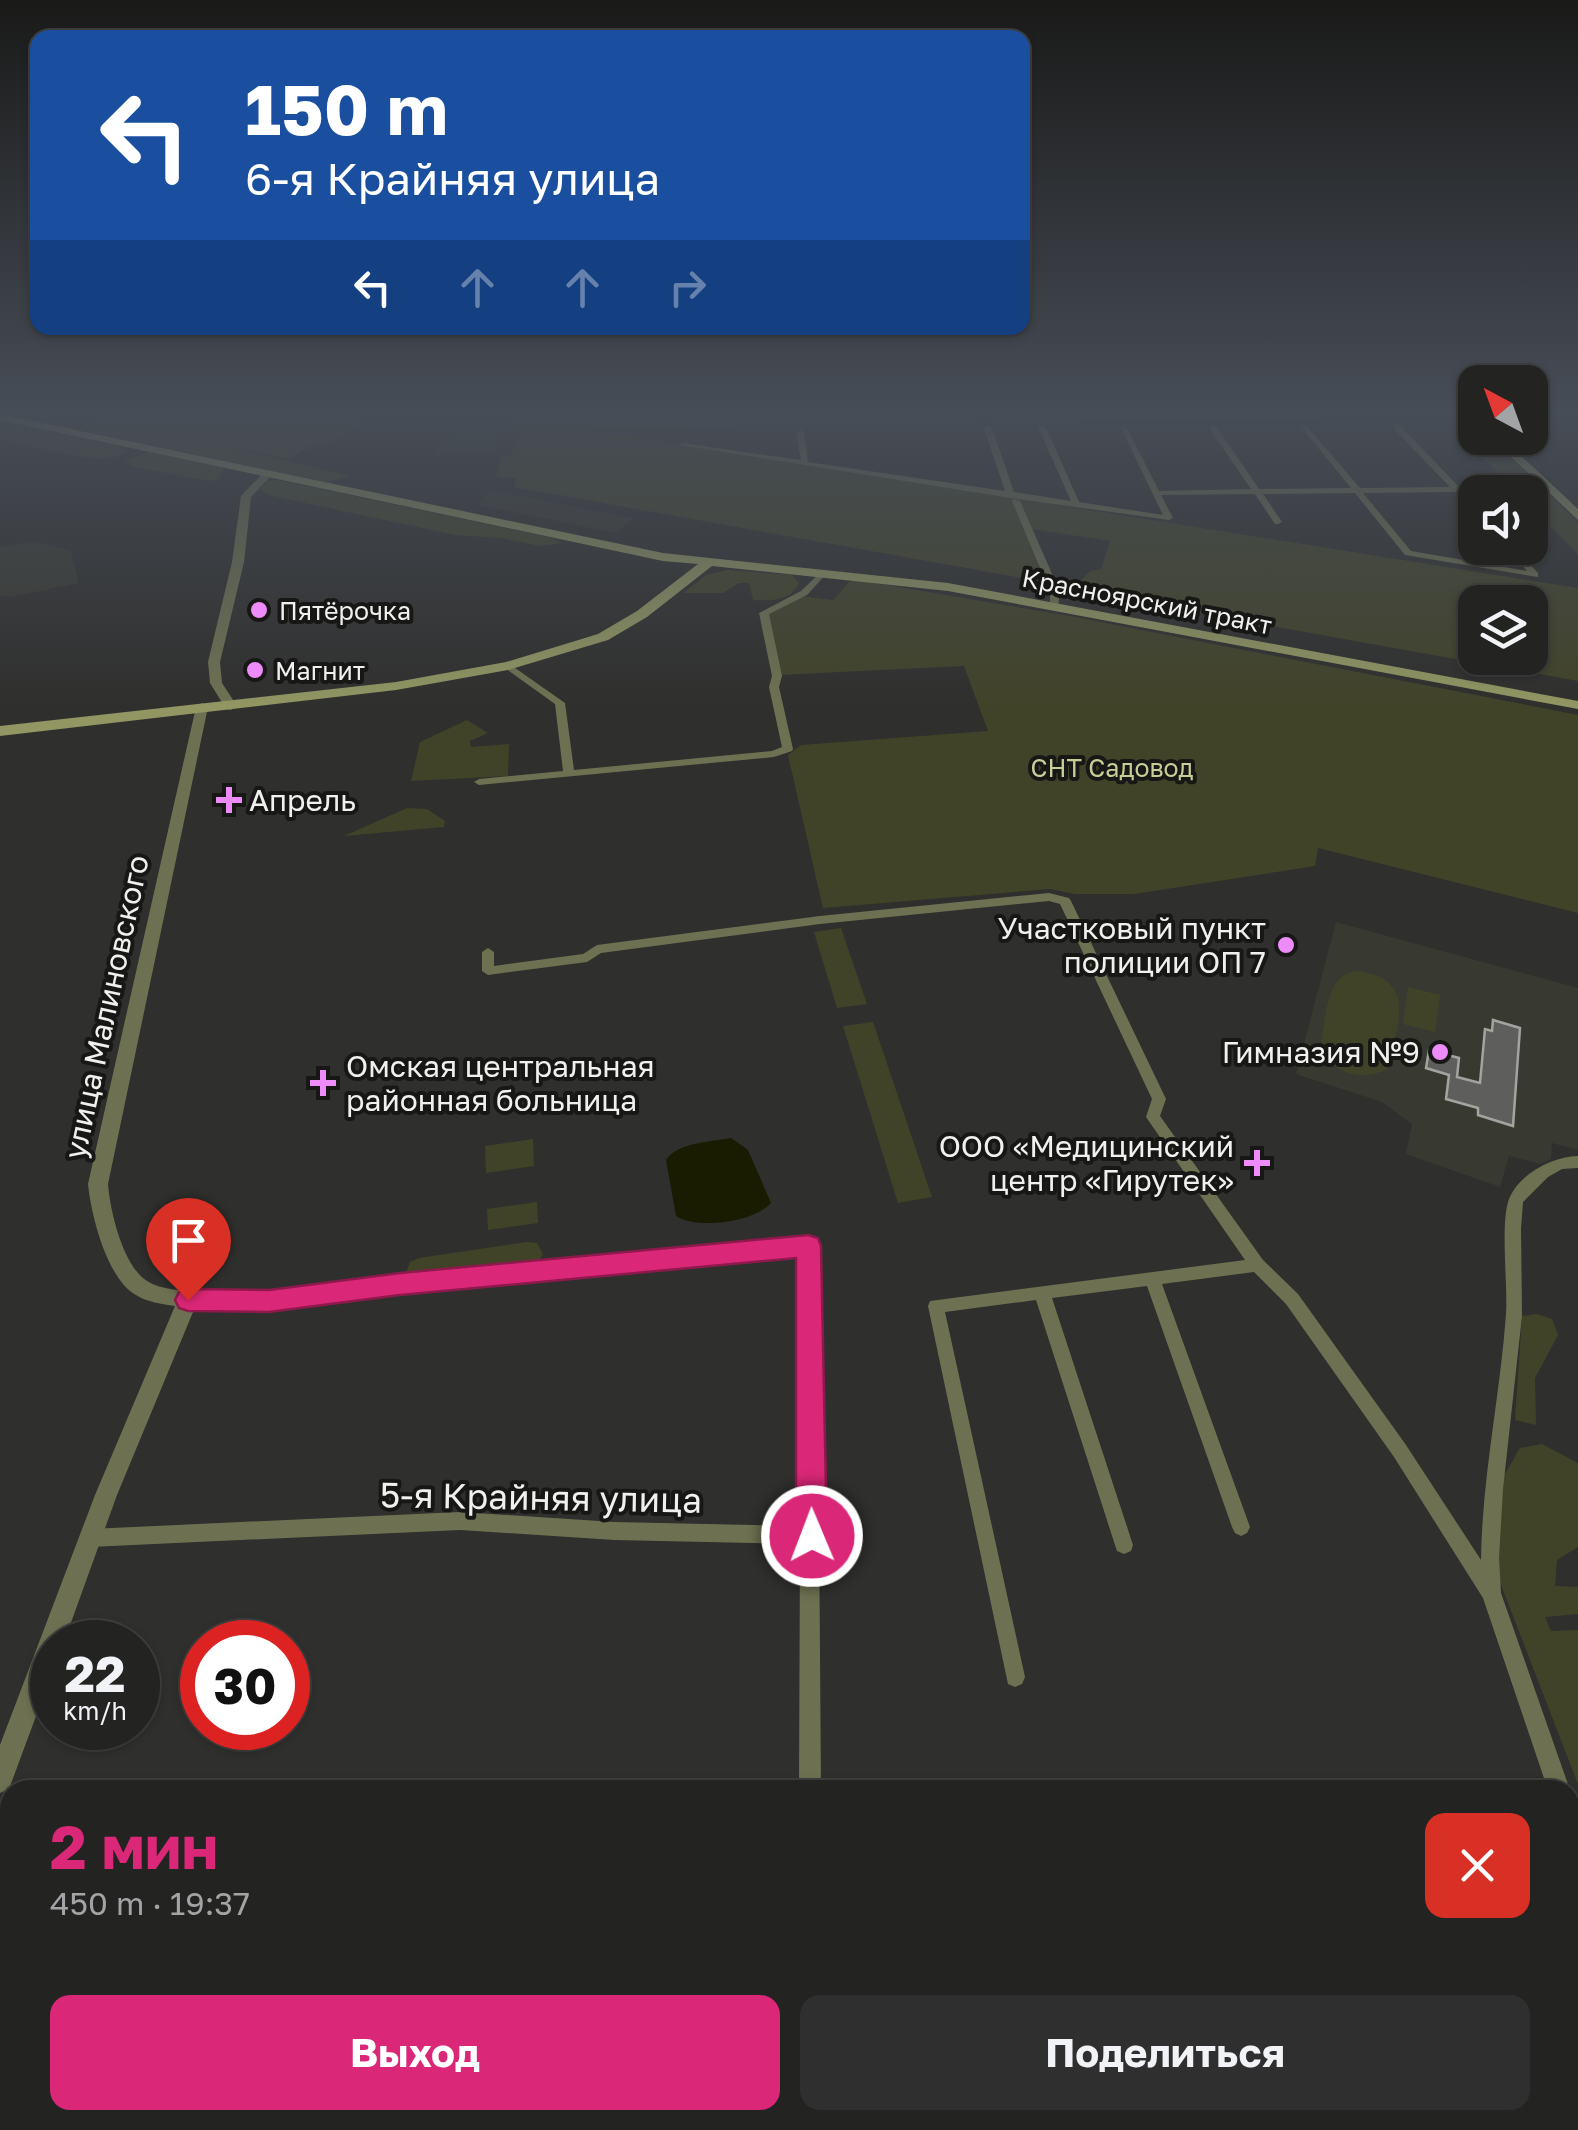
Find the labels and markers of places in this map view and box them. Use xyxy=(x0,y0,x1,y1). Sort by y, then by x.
place label: Пятёрочка xyxy=(279,595,411,626)
marker: Пятёрочка xyxy=(248,599,270,621)
place label: Магнит xyxy=(275,655,365,686)
marker: Магнит xyxy=(244,659,266,681)
place label: Апрель xyxy=(249,782,356,818)
marker: Апрель xyxy=(218,789,240,811)
place label: Участковый пункт полиции ОП 7 xyxy=(998,910,1266,980)
marker: Участковый пункт полиции ОП 7 xyxy=(1275,934,1297,956)
place label: Гимназия №9 xyxy=(1222,1034,1420,1070)
marker: Гимназия №9 xyxy=(1429,1041,1451,1063)
place label: Омская центральная районная больница xyxy=(346,1048,655,1118)
marker: Омская центральная районная больница xyxy=(310,1070,336,1096)
place label: ООО «Медицинский центр «Гирутек» xyxy=(939,1128,1234,1198)
marker: ООО «Медицинский центр «Гирутек» xyxy=(1244,1150,1270,1176)
pin xyxy=(146,1198,231,1301)

